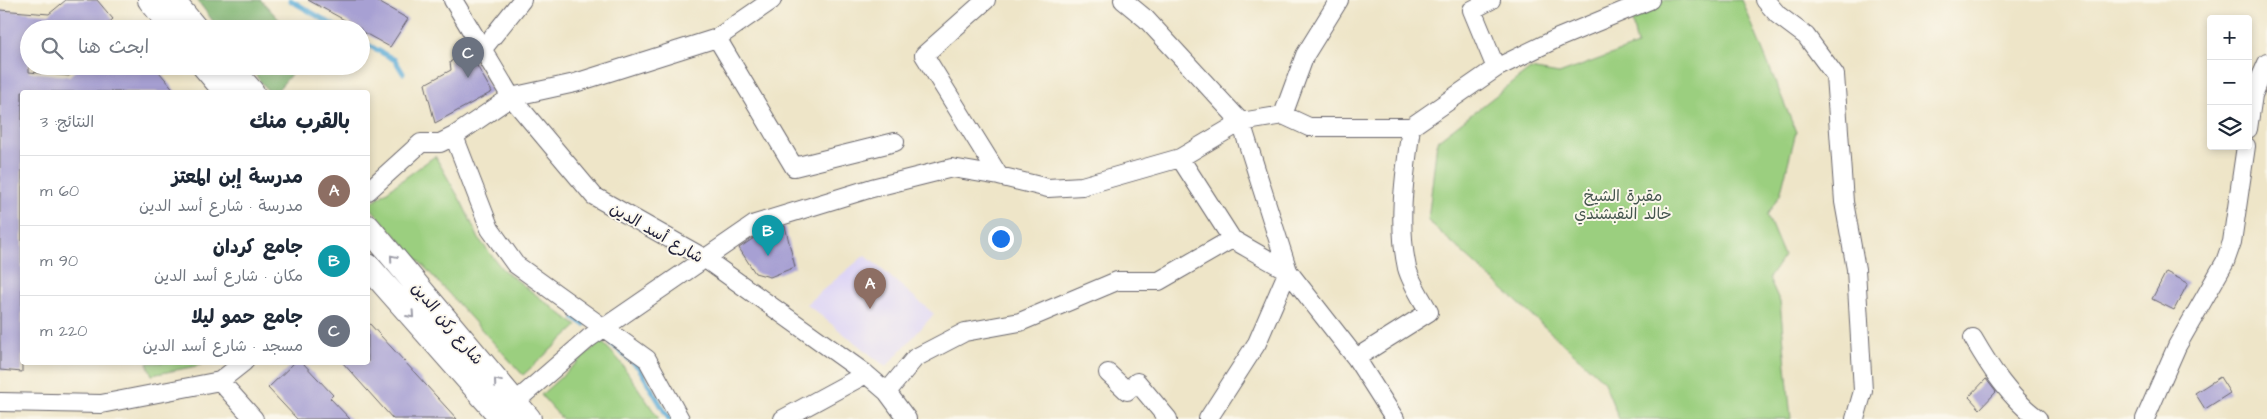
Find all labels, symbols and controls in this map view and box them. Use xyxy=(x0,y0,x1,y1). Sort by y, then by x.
map controls xyxy=(2207,15,2252,150)
button: + xyxy=(2207,15,2252,60)
search box xyxy=(20,20,370,75)
icon: search xyxy=(38,34,66,62)
text: ابحث هنا xyxy=(78,34,149,61)
pin: C xyxy=(452,37,484,78)
button: − xyxy=(2207,60,2252,105)
button: layers xyxy=(2207,105,2252,150)
text: بالقرب منك xyxy=(249,107,350,136)
text: النتائج: 3 xyxy=(40,111,94,133)
text: مدرسة إبن المعتز xyxy=(172,164,303,191)
text: 60 m xyxy=(40,180,79,202)
text: A xyxy=(329,180,339,202)
park label: مقبرة الشيخ خالد النقبشندي xyxy=(1574,185,1672,225)
text: مدرسة · شارع أسد الدين xyxy=(139,195,303,217)
street label: شارع أسد الدين xyxy=(606,197,707,268)
pin: B xyxy=(752,215,784,256)
your location xyxy=(988,226,1014,252)
text: جامع كردان xyxy=(213,234,303,261)
text: 90 m xyxy=(40,250,78,272)
text: B xyxy=(328,250,340,272)
one-way arrow xyxy=(389,254,398,263)
text: مكان · شارع أسد الدين xyxy=(154,265,303,287)
pin: A xyxy=(854,268,886,309)
street label: شارع ركن الدين xyxy=(406,278,488,370)
text: جامع حمو ليلا xyxy=(191,304,303,331)
one-way arrow xyxy=(406,310,415,319)
text: 220 m xyxy=(40,320,87,342)
text: C xyxy=(328,320,340,342)
text: مسجد · شارع أسد الدين xyxy=(143,335,303,357)
one-way arrow xyxy=(494,379,503,388)

